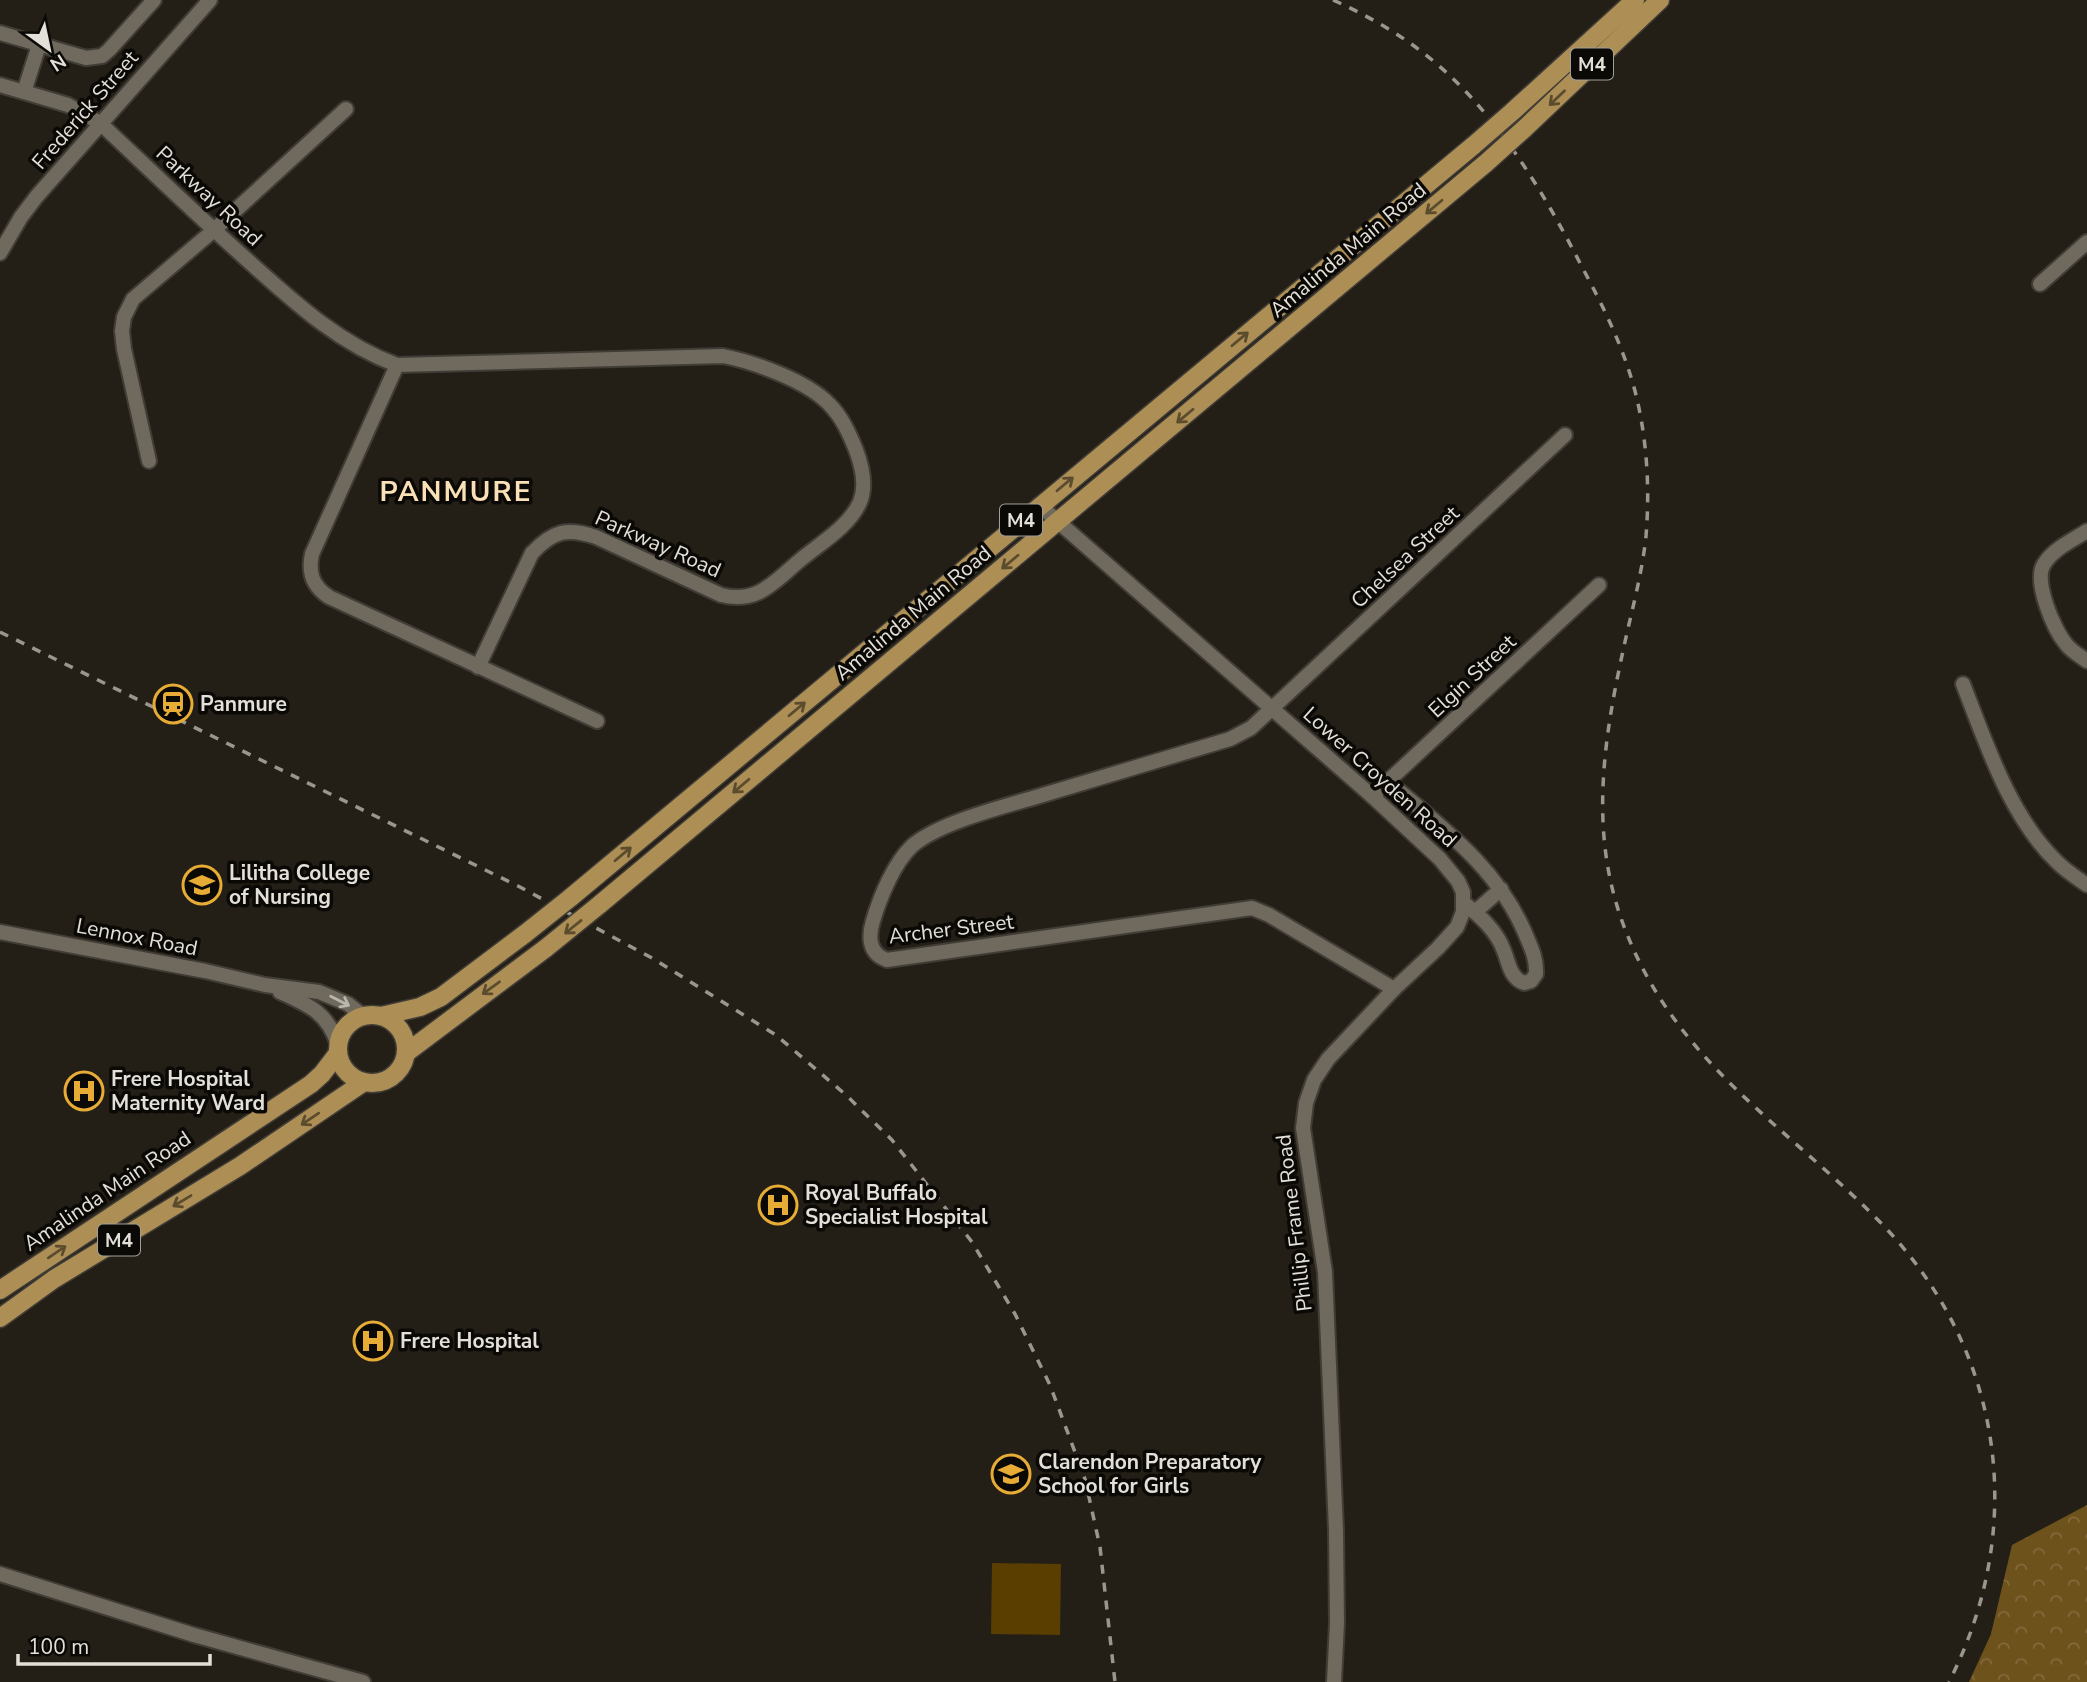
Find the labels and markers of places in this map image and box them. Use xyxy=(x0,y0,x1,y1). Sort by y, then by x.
station icon: Panmure xyxy=(152,683,194,725)
place label: Panmure xyxy=(200,690,287,718)
place label: Lilitha College of Nursing xyxy=(229,859,370,911)
school or university icon: Lilitha College of Nursing xyxy=(181,864,223,906)
place label: Frere Hospital Maternity Ward xyxy=(111,1065,265,1117)
hospital icon: Frere Hospital Maternity Ward xyxy=(63,1070,105,1112)
place label: Royal Buffalo Specialist Hospital xyxy=(805,1179,988,1231)
hospital icon: Royal Buffalo Specialist Hospital xyxy=(757,1184,799,1226)
hospital icon: Frere Hospital xyxy=(352,1320,394,1362)
place label: Frere Hospital xyxy=(400,1327,539,1355)
place label: Clarendon Preparatory School for Girls xyxy=(1038,1448,1262,1500)
school or university icon: Clarendon Preparatory School for Girls xyxy=(990,1453,1032,1495)

